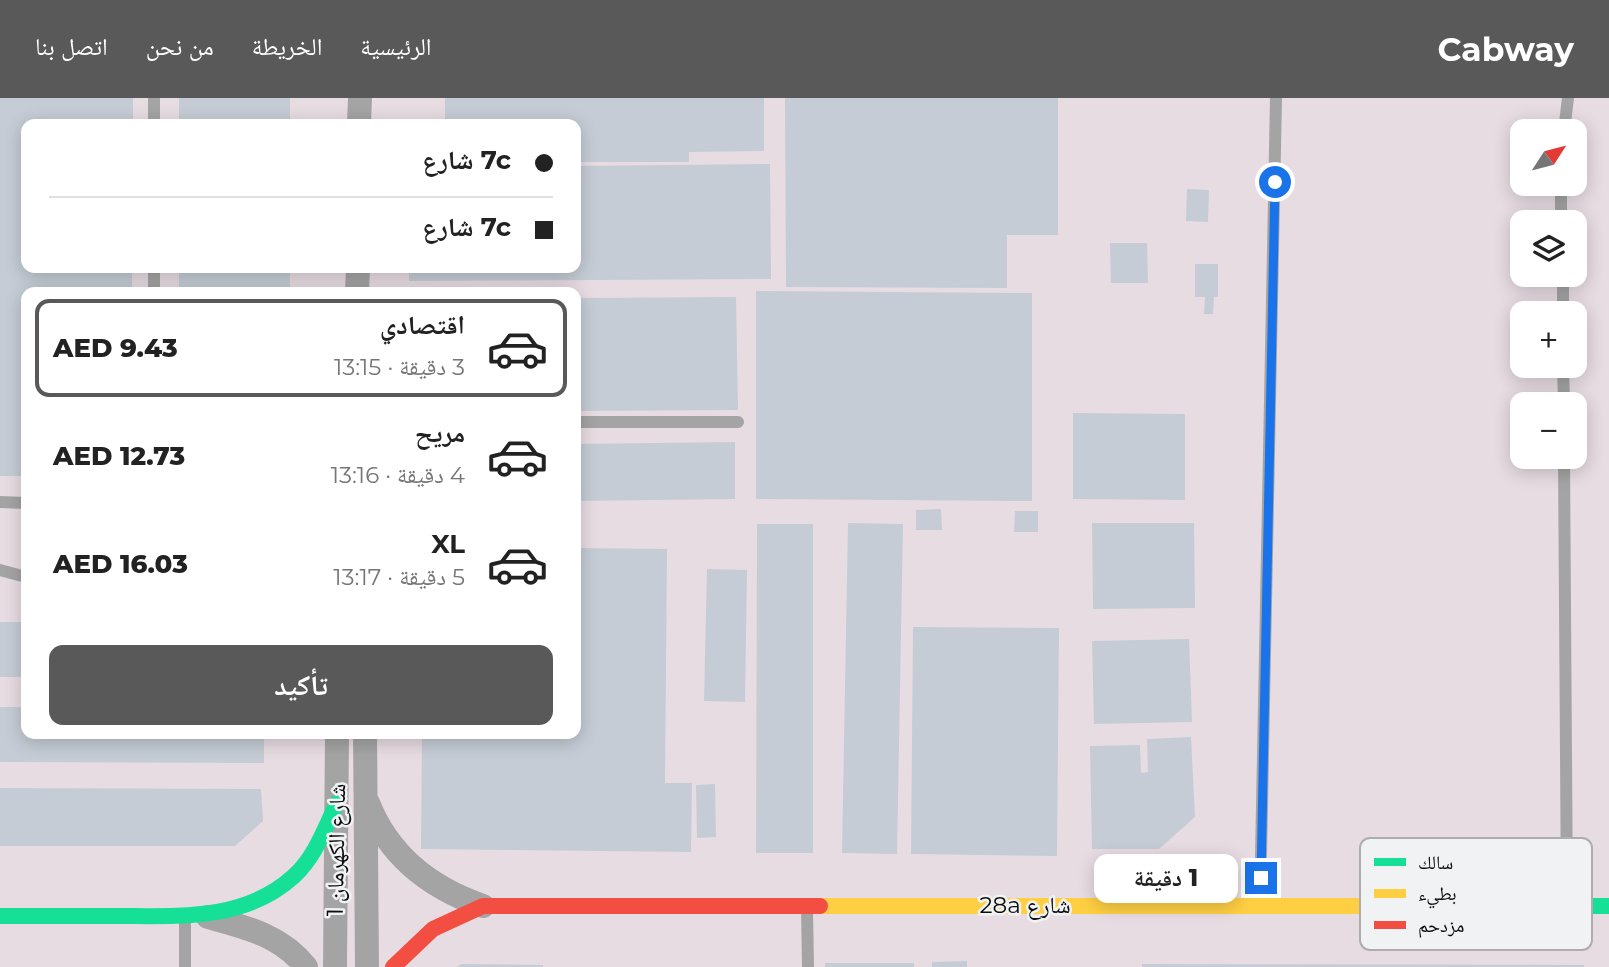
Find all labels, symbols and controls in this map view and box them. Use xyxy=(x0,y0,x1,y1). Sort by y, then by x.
text: Cabway xyxy=(1438,29,1574,69)
text: اتصل بنا xyxy=(35,32,108,61)
text: من نحن xyxy=(146,32,214,61)
text: الخريطة xyxy=(252,32,322,61)
text: الرئيسية xyxy=(360,32,431,61)
north arrow xyxy=(1510,119,1587,196)
map controls xyxy=(1510,119,1587,469)
text: 7c شارع xyxy=(422,144,511,176)
route start xyxy=(1259,166,1291,198)
button: layers xyxy=(1510,210,1587,287)
text: 7c شارع xyxy=(422,211,511,243)
button: + xyxy=(1510,301,1587,378)
text: اقتصادي xyxy=(380,309,465,341)
icon: car xyxy=(486,317,549,380)
text: AED 9.43 xyxy=(53,332,178,364)
text: 3 دقيقة · 13:15 xyxy=(334,353,465,381)
button: − xyxy=(1510,392,1587,469)
text: مريح xyxy=(415,417,465,449)
icon: car xyxy=(486,425,549,488)
text: AED 12.73 xyxy=(53,440,185,472)
text: 4 دقيقة · 13:16 xyxy=(331,461,465,489)
text: XL xyxy=(431,528,465,560)
icon: car xyxy=(486,533,549,596)
text: AED 16.03 xyxy=(53,548,188,580)
text: 5 دقيقة · 13:17 xyxy=(333,563,465,591)
button: تأكيد xyxy=(49,645,553,725)
street label: شارع الكهرمان 1 xyxy=(321,783,352,917)
legend xyxy=(1360,838,1592,950)
text: سالك xyxy=(1418,851,1453,874)
callout: 1 دقيقة xyxy=(1093,854,1236,902)
route end xyxy=(1245,862,1277,894)
text: 1 دقيقة xyxy=(1134,864,1198,892)
text: بطيء xyxy=(1418,882,1457,909)
street label: 28a شارع xyxy=(979,891,1071,920)
text: مزدحم xyxy=(1418,914,1464,938)

